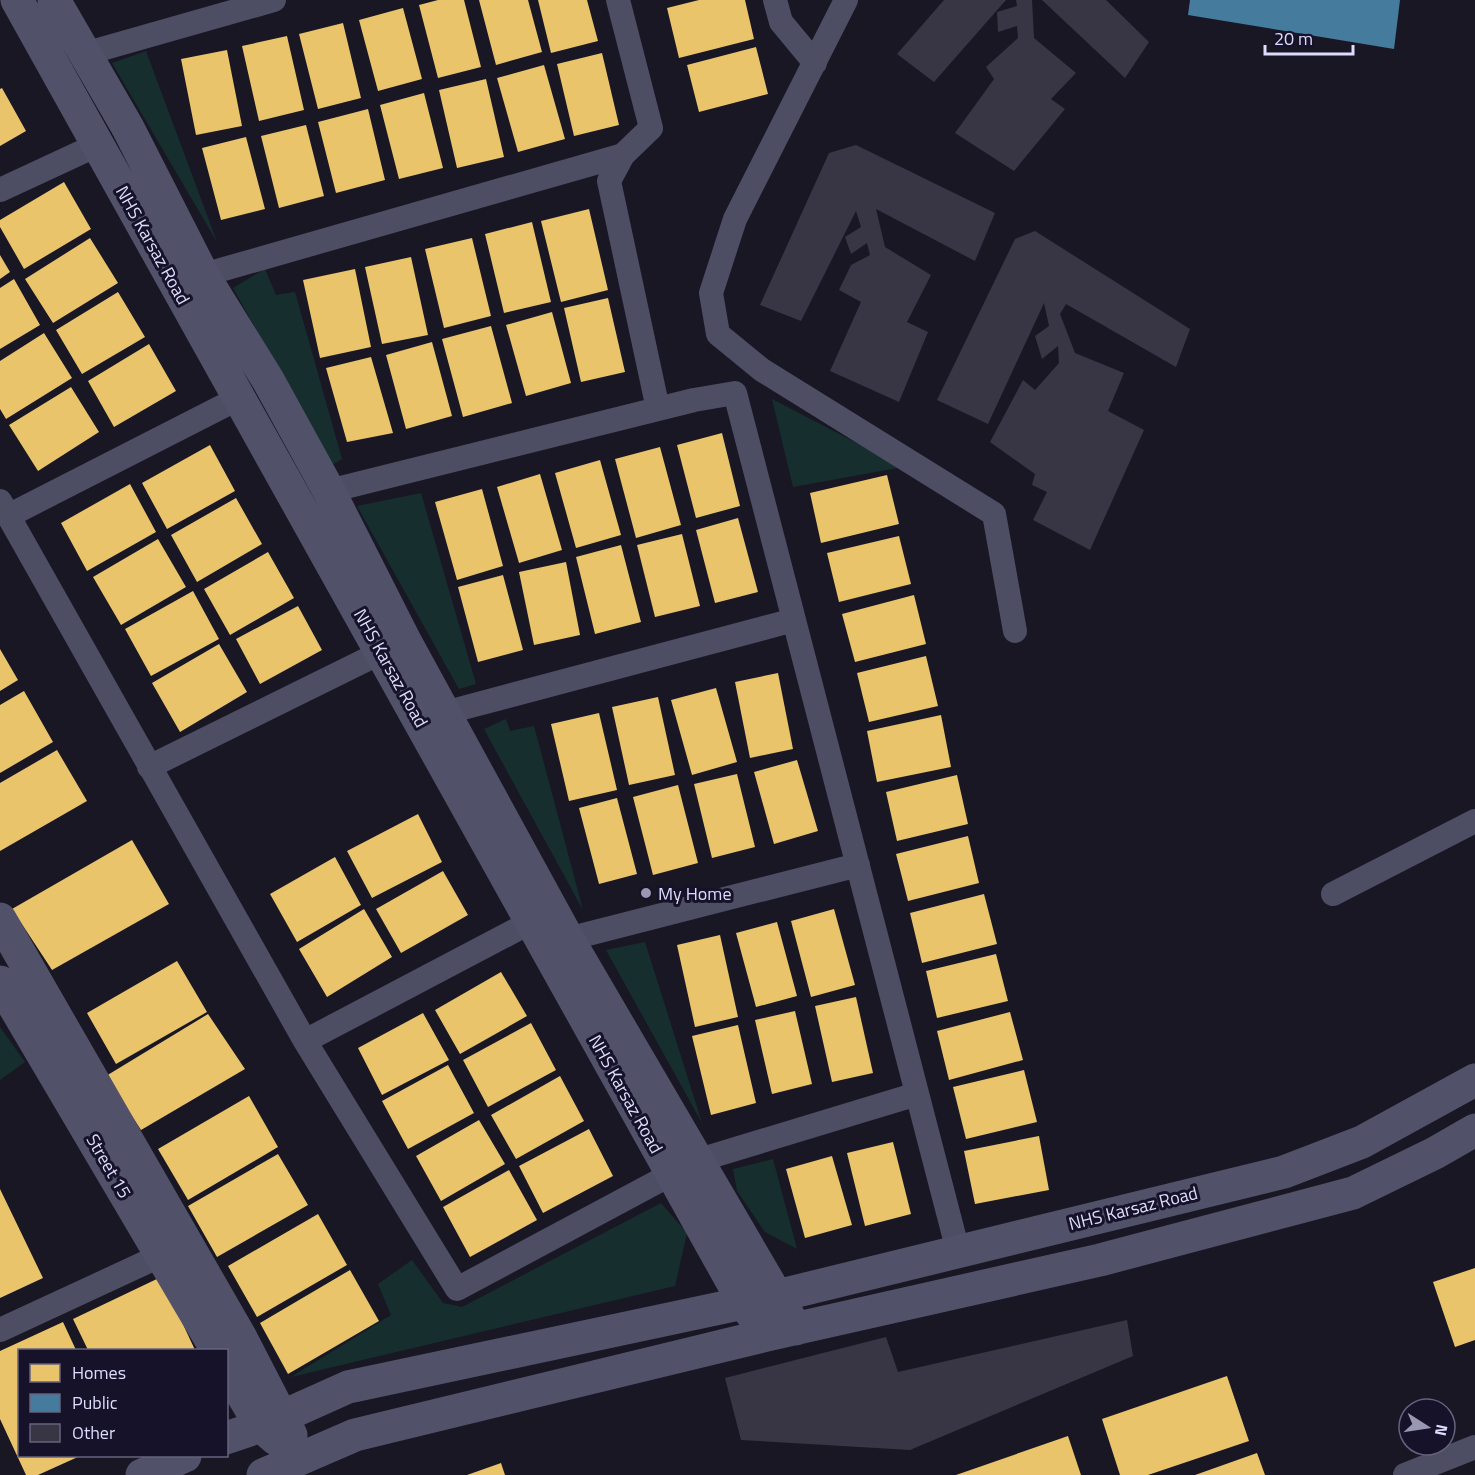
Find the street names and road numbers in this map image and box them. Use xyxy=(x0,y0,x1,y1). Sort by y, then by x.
street label: NHS Karsaz Road xyxy=(109,181,197,309)
street label: NHS Karsaz Road xyxy=(347,604,435,732)
street label: NHS Karsaz Road xyxy=(582,1030,670,1158)
street label: Street 15 xyxy=(80,1129,138,1203)
street label: NHS Karsaz Road xyxy=(1066,1179,1200,1237)

